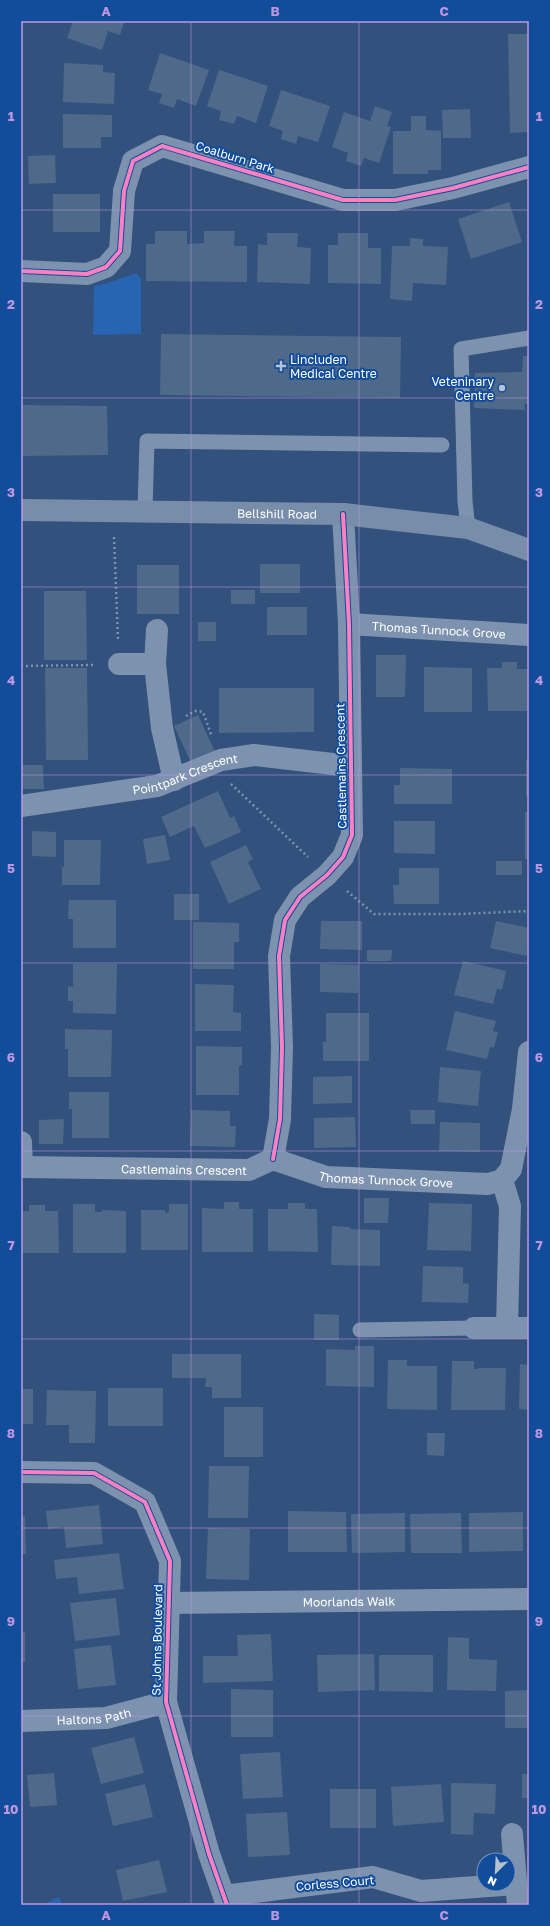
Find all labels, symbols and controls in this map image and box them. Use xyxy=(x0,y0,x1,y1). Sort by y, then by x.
text: A xyxy=(101,3,111,19)
text: B xyxy=(270,3,280,19)
text: C xyxy=(439,3,449,19)
text: 1 xyxy=(8,108,15,124)
text: 1 xyxy=(536,108,543,124)
street label: Coalburn Park xyxy=(194,138,276,176)
text: 2 xyxy=(7,296,15,312)
text: 2 xyxy=(535,296,543,312)
place label: Lincluden Medical Centre xyxy=(290,352,377,381)
marker: Lincluden Medical Centre xyxy=(275,360,287,372)
place label: Veteninary Centre xyxy=(431,374,494,403)
marker: Veteninary Centre xyxy=(497,383,507,393)
text: 3 xyxy=(7,484,15,500)
text: 3 xyxy=(535,484,543,500)
street label: Bellshill Road xyxy=(237,505,317,521)
street label: Thomas Tunnock Grove xyxy=(371,618,506,641)
text: 4 xyxy=(7,672,15,688)
text: 4 xyxy=(535,672,543,688)
street label: Castlemains Crescent xyxy=(332,703,350,829)
street label: Pointpark Crescent xyxy=(131,750,239,797)
text: 5 xyxy=(7,860,15,876)
text: 5 xyxy=(535,860,543,876)
text: 6 xyxy=(7,1049,15,1065)
text: 6 xyxy=(535,1049,543,1065)
street label: Castlemains Crescent xyxy=(121,1161,247,1177)
street label: Thomas Tunnock Grove xyxy=(317,1168,453,1190)
text: 7 xyxy=(7,1237,15,1253)
text: 7 xyxy=(535,1237,543,1253)
text: 8 xyxy=(7,1425,15,1441)
text: 8 xyxy=(535,1425,543,1441)
street label: St Johns Boulevard xyxy=(149,1584,165,1696)
street label: Moorlands Walk xyxy=(303,1593,396,1609)
text: 9 xyxy=(7,1613,15,1629)
text: 9 xyxy=(535,1613,543,1629)
street label: Haltons Path xyxy=(56,1704,132,1727)
text: 10 xyxy=(3,1801,19,1817)
text: 10 xyxy=(531,1801,547,1817)
north arrow xyxy=(476,1852,516,1892)
street label: Corless Court xyxy=(295,1872,375,1894)
text: N xyxy=(485,1874,498,1889)
text: A xyxy=(101,1907,111,1923)
text: B xyxy=(270,1907,280,1923)
text: C xyxy=(439,1907,449,1923)

